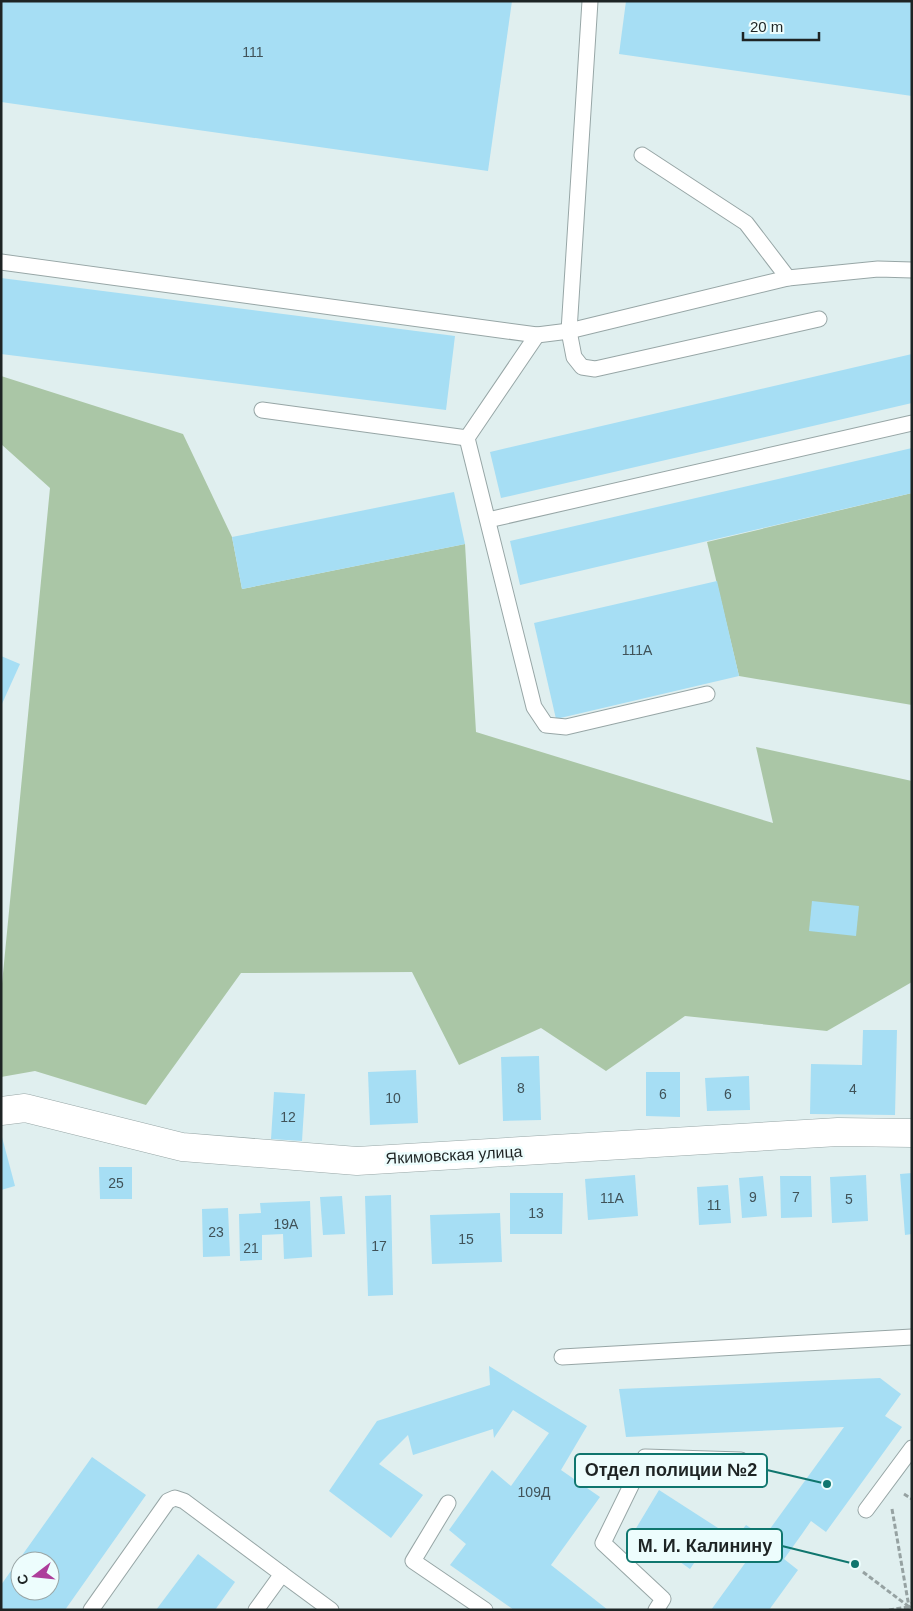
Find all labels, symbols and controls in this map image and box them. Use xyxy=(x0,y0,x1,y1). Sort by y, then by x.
scale bar xyxy=(743,10,819,42)
text: 20 m xyxy=(750,18,783,35)
house number: 111 xyxy=(242,44,264,60)
house number: 111А xyxy=(622,642,653,658)
house number: 8 xyxy=(517,1080,525,1096)
house number: 4 xyxy=(849,1081,857,1097)
house number: 6 xyxy=(659,1086,667,1102)
house number: 6 xyxy=(724,1086,732,1102)
house number: 10 xyxy=(385,1090,401,1106)
house number: 12 xyxy=(280,1109,296,1125)
street label: Якимовская улица xyxy=(385,1143,523,1167)
house number: 25 xyxy=(108,1175,124,1191)
house number: 9 xyxy=(749,1189,757,1205)
house number: 7 xyxy=(792,1189,800,1205)
house number: 11А xyxy=(600,1190,625,1206)
house number: 5 xyxy=(845,1191,853,1207)
house number: 11 xyxy=(707,1197,721,1213)
house number: 13 xyxy=(528,1205,544,1221)
house number: 19А xyxy=(274,1216,299,1232)
house number: 23 xyxy=(208,1224,224,1240)
house number: 15 xyxy=(458,1231,474,1247)
house number: 17 xyxy=(371,1238,387,1254)
house number: 21 xyxy=(243,1240,259,1256)
callout: Отдел полиции №2 xyxy=(575,1454,767,1487)
text: Отдел полиции №2 xyxy=(585,1460,757,1480)
house number: 109Д xyxy=(518,1484,551,1500)
callout: М. И. Калинину xyxy=(627,1529,782,1562)
text: М. И. Калинину xyxy=(638,1536,772,1556)
north arrow xyxy=(10,1551,60,1601)
text: С xyxy=(13,1573,32,1587)

